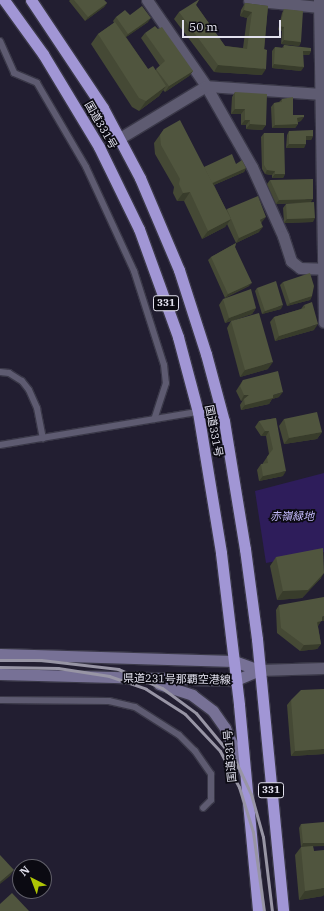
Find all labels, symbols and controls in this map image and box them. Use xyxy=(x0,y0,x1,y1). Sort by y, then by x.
scale bar xyxy=(184,12,283,38)
text: 50 m xyxy=(189,19,218,34)
street label: 国道331号 xyxy=(82,99,120,151)
road number: 331 xyxy=(153,295,179,311)
street label: 国道331号 xyxy=(202,404,226,458)
park label: 赤嶺緑地 xyxy=(270,509,314,523)
street label: 県道231号那覇空港線 xyxy=(123,671,231,687)
street label: 国道331号 xyxy=(221,729,239,783)
road number: 331 xyxy=(258,782,284,798)
north arrow xyxy=(12,859,52,899)
text: N xyxy=(17,863,33,879)

